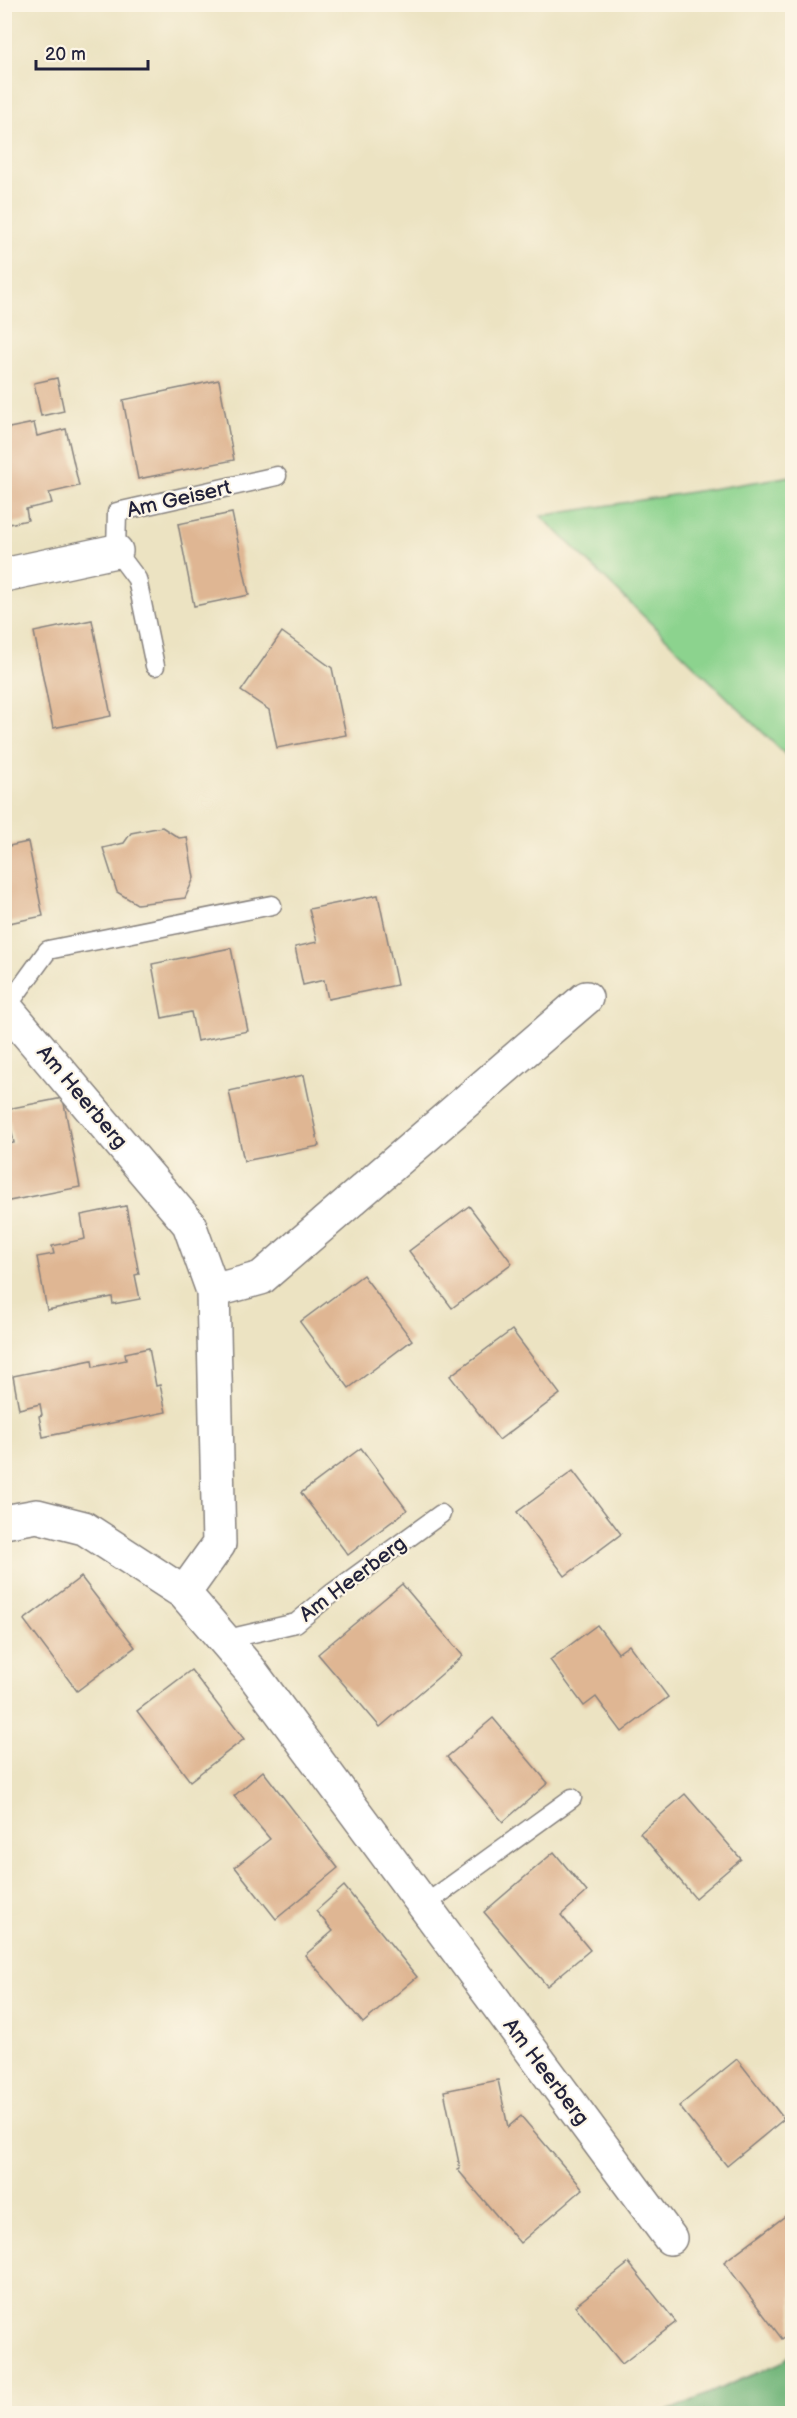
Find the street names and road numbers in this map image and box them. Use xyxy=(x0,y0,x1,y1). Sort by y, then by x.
street label: Am Geisert xyxy=(125,475,234,523)
street label: Am Heerberg xyxy=(32,1040,132,1154)
street label: Am Heerberg xyxy=(295,1531,411,1627)
street label: Am Heerberg xyxy=(498,2014,594,2130)

